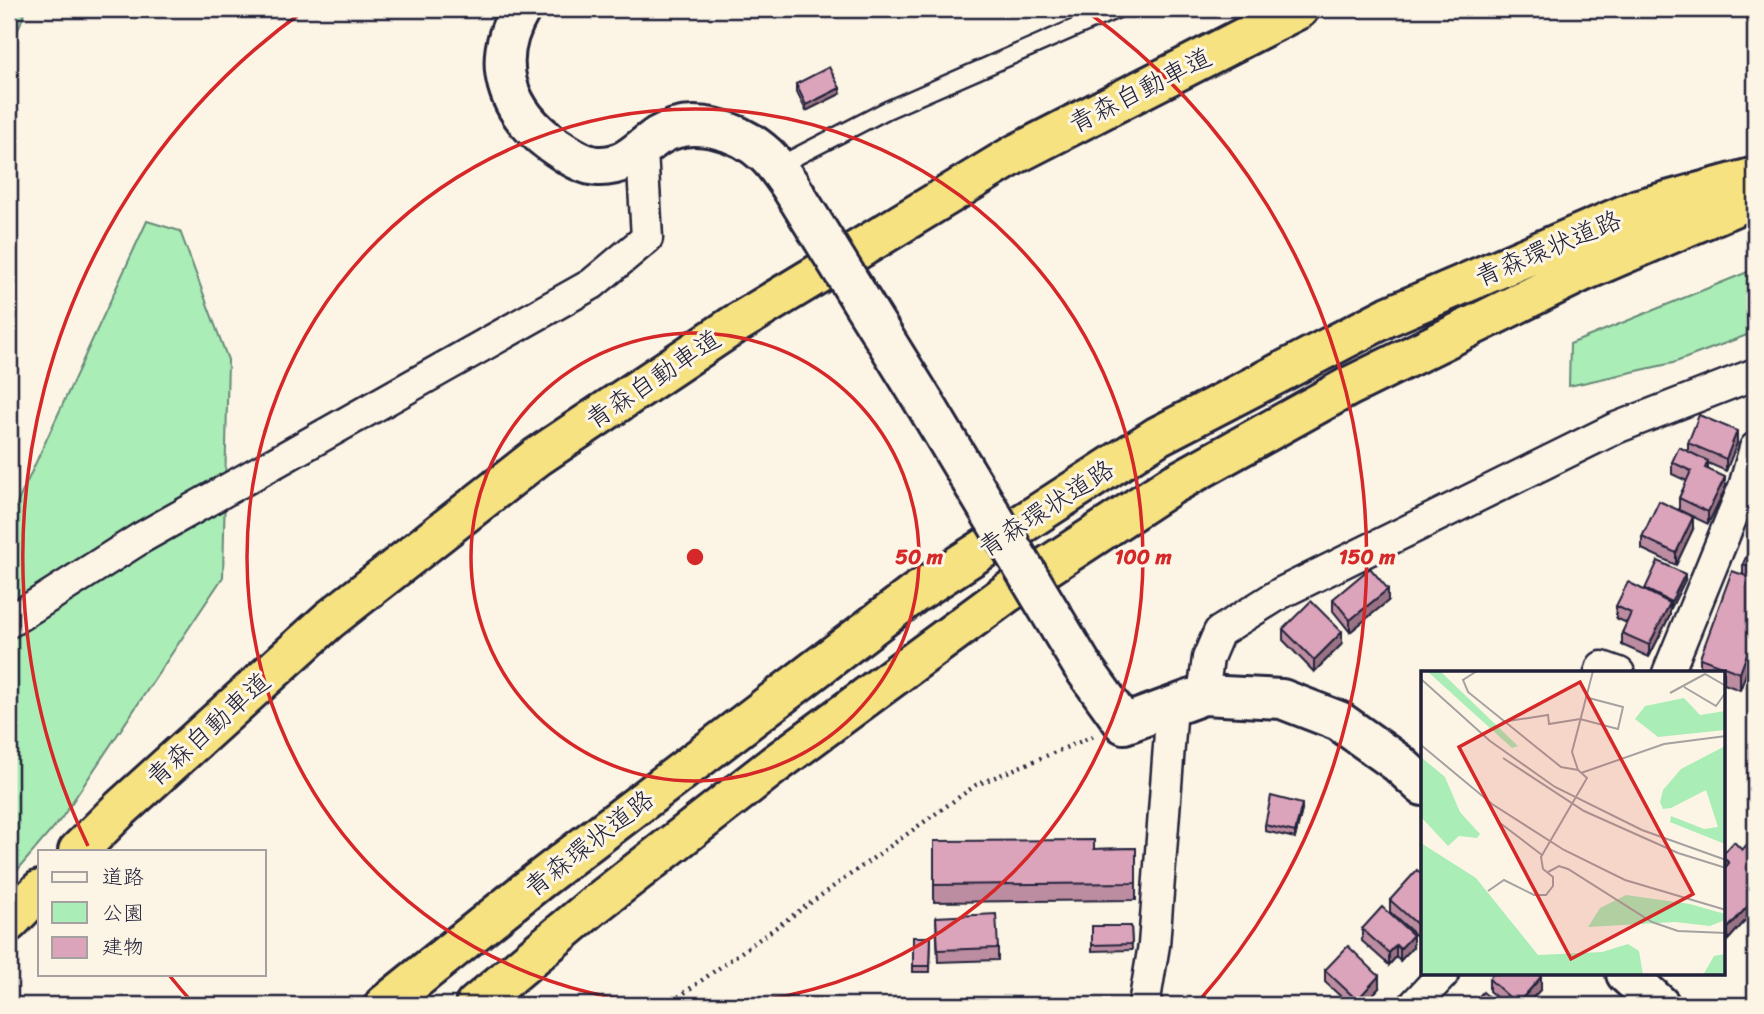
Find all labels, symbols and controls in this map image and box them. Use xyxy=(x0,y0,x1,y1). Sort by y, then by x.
street label: 青森自動車道 xyxy=(1060,34,1220,146)
street label: 青森環状道路 xyxy=(1467,196,1629,300)
street label: 青森自動車道 xyxy=(575,316,731,442)
street label: 青森環状道路 xyxy=(968,446,1124,570)
text: 50 m xyxy=(895,538,944,576)
text: 100 m xyxy=(1114,538,1172,576)
text: 150 m xyxy=(1339,538,1396,576)
centre of rings xyxy=(683,545,707,569)
street label: 青森自動車道 xyxy=(135,660,281,798)
inset map xyxy=(1421,671,1726,976)
street label: 青森環状道路 xyxy=(513,777,665,909)
legend xyxy=(38,850,266,976)
text: 道路 xyxy=(102,858,144,896)
text: 公園 xyxy=(102,894,144,932)
text: 建物 xyxy=(102,928,144,966)

